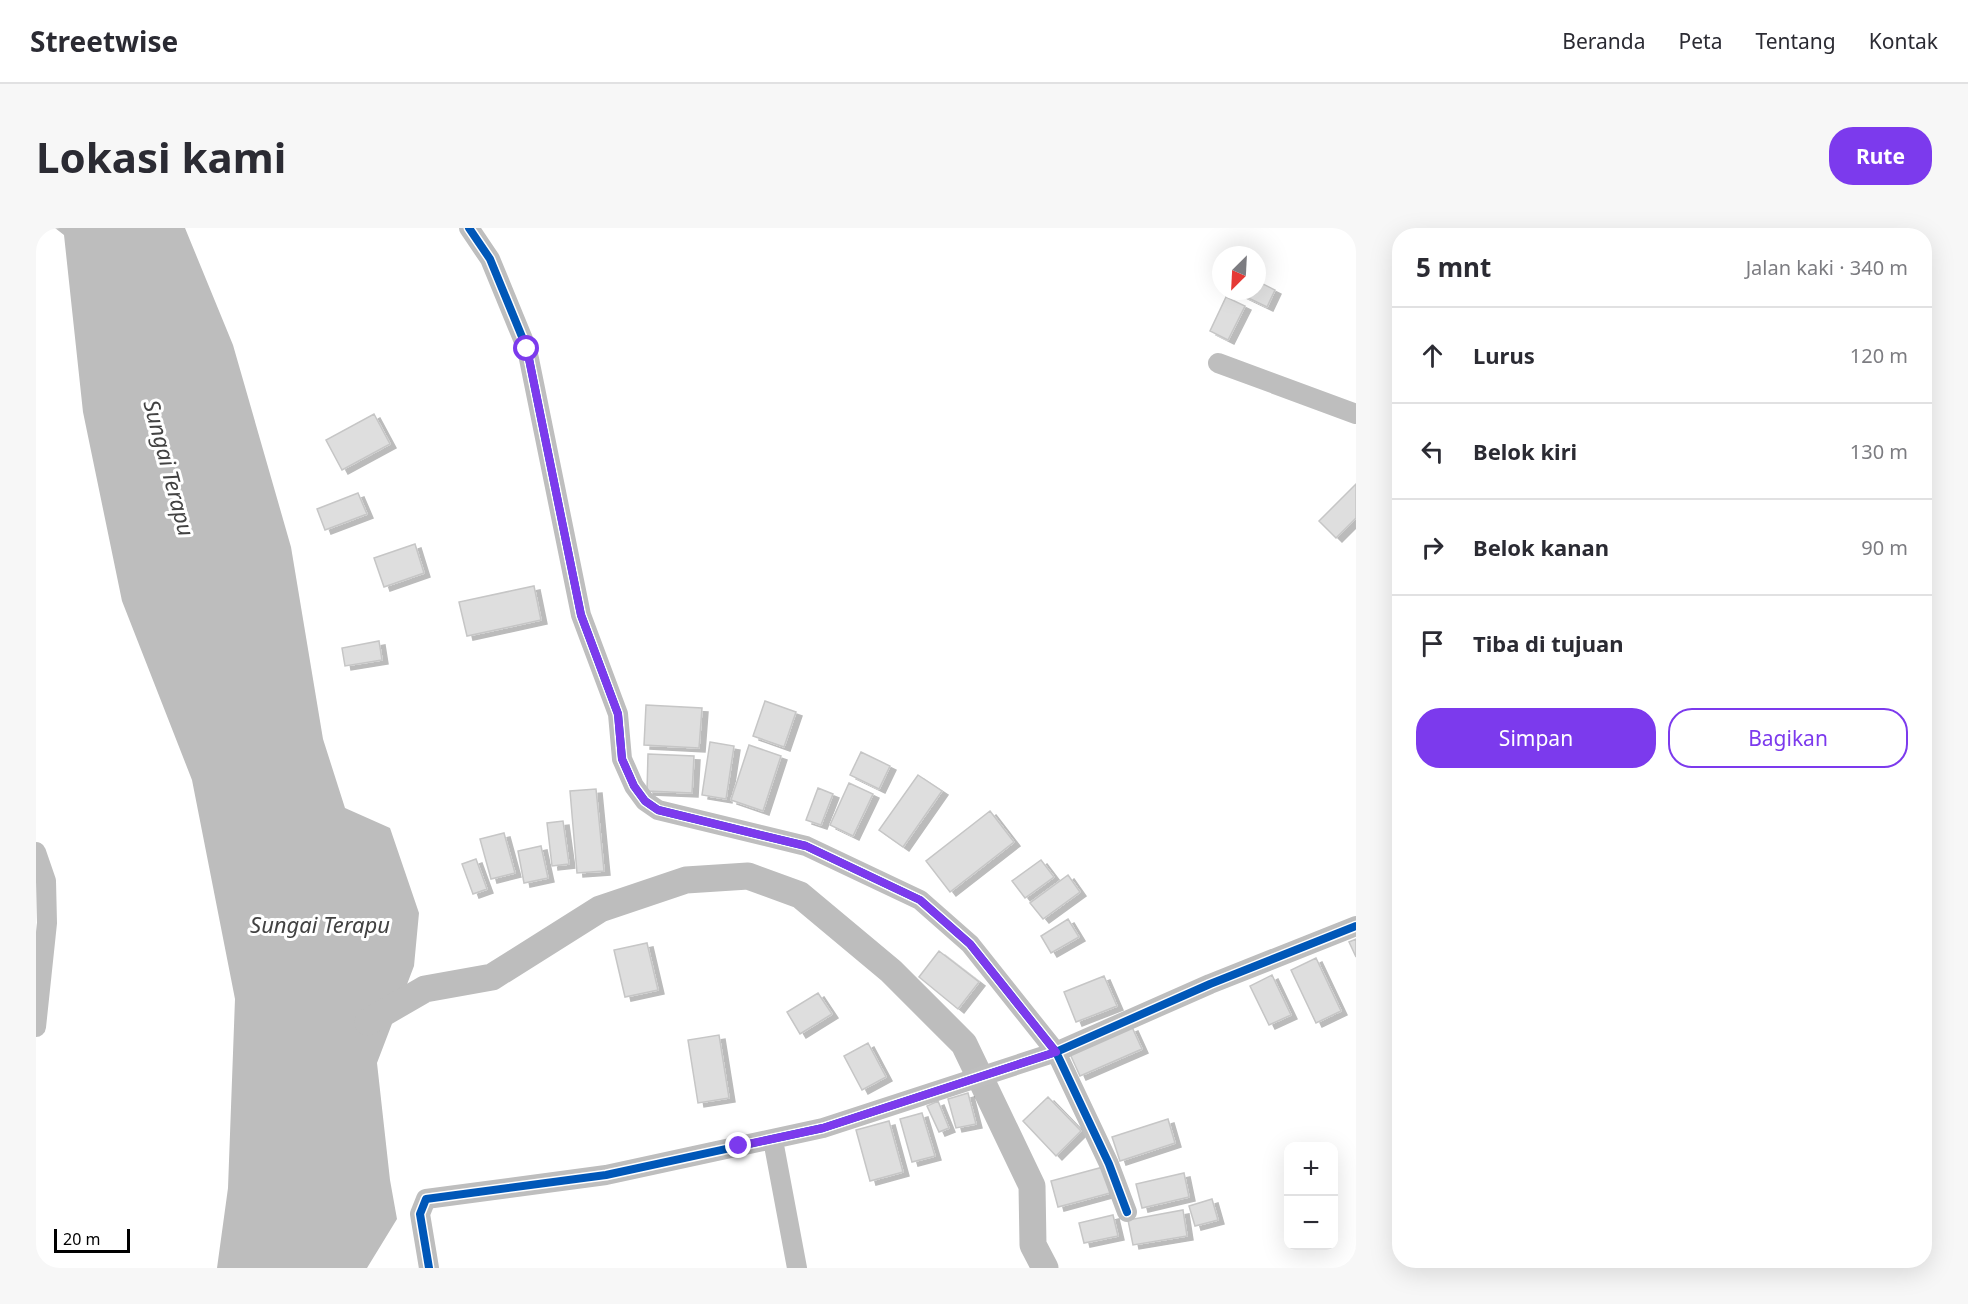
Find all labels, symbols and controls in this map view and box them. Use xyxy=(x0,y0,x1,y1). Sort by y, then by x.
text: Streetwise xyxy=(30,22,178,60)
text: Beranda xyxy=(1562,27,1646,55)
text: Peta xyxy=(1679,27,1722,55)
text: Tentang xyxy=(1755,27,1836,55)
text: Kontak xyxy=(1869,27,1938,55)
button: Rute xyxy=(1829,127,1932,185)
text: Lokasi kami xyxy=(36,128,286,185)
north arrow xyxy=(1212,246,1266,300)
text: 5 mnt xyxy=(1416,249,1491,285)
text: Jalan kaki · 340 m xyxy=(1746,254,1908,281)
route start xyxy=(513,335,539,361)
icon: ahead xyxy=(1416,339,1449,372)
text: Lurus xyxy=(1473,340,1535,370)
text: 120 m xyxy=(1850,342,1908,369)
water label: Sungai Terapu xyxy=(137,396,203,539)
icon: left xyxy=(1416,435,1449,468)
text: Belok kiri xyxy=(1473,436,1577,466)
text: 130 m xyxy=(1850,438,1908,465)
icon: right xyxy=(1416,531,1449,564)
text: Belok kanan xyxy=(1473,532,1609,562)
text: 90 m xyxy=(1861,534,1908,561)
icon: arrive xyxy=(1416,627,1449,660)
text: Tiba di tujuan xyxy=(1473,628,1623,658)
button: Simpan xyxy=(1416,708,1656,768)
button: Bagikan xyxy=(1668,708,1908,768)
water label: Sungai Terapu xyxy=(250,909,390,939)
route end xyxy=(725,1132,751,1158)
map controls xyxy=(1284,1142,1338,1250)
button: + xyxy=(1284,1142,1338,1196)
button: − xyxy=(1284,1196,1338,1250)
scale bar xyxy=(54,1226,130,1254)
text: 20 m xyxy=(63,1228,100,1250)

